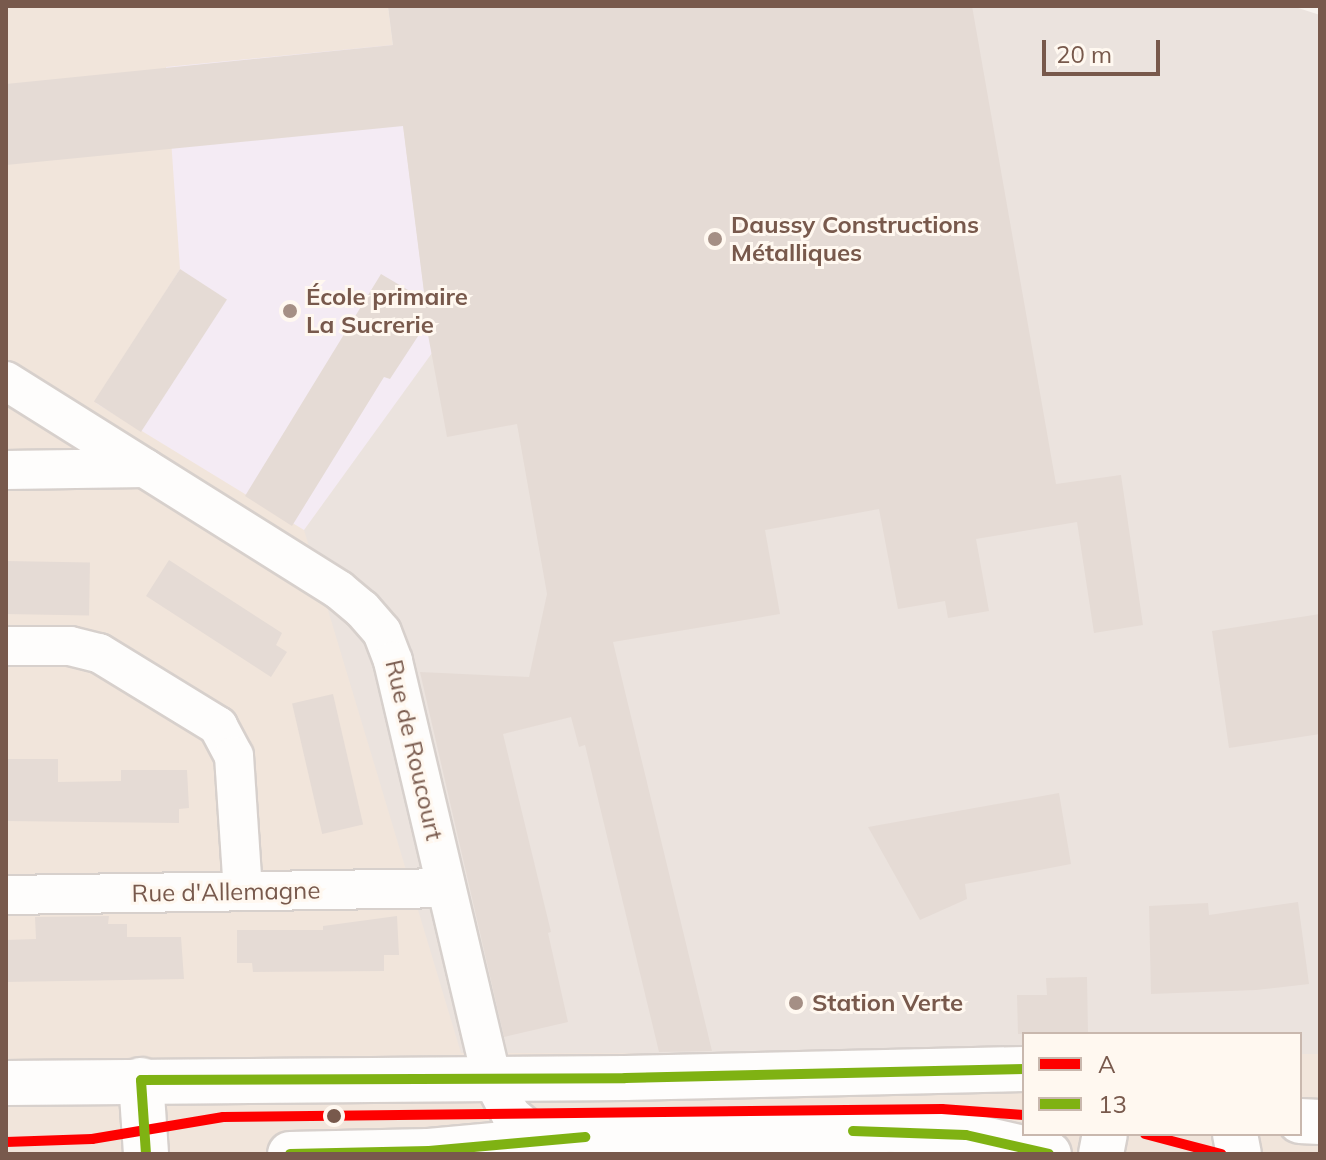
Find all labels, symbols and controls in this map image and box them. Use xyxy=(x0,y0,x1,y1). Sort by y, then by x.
scale bar xyxy=(1046,24,1164,74)
text: 20 m xyxy=(1056,39,1112,69)
place label: Daussy Constructions Métalliques xyxy=(731,211,979,267)
marker: Daussy Constructions Métalliques xyxy=(706,230,724,248)
place label: École primaire La Sucrerie xyxy=(306,283,468,339)
marker: École primaire La Sucrerie xyxy=(281,302,299,320)
street label: Rue de Roucourt xyxy=(379,657,449,843)
street label: Rue d'Allemagne xyxy=(131,876,321,908)
place label: Station Verte xyxy=(812,989,963,1017)
marker: Station Verte xyxy=(787,994,805,1012)
legend xyxy=(1022,1032,1302,1136)
text: A xyxy=(1098,1049,1116,1079)
text: 13 xyxy=(1098,1089,1127,1119)
unlabelled marker xyxy=(326,1108,342,1124)

